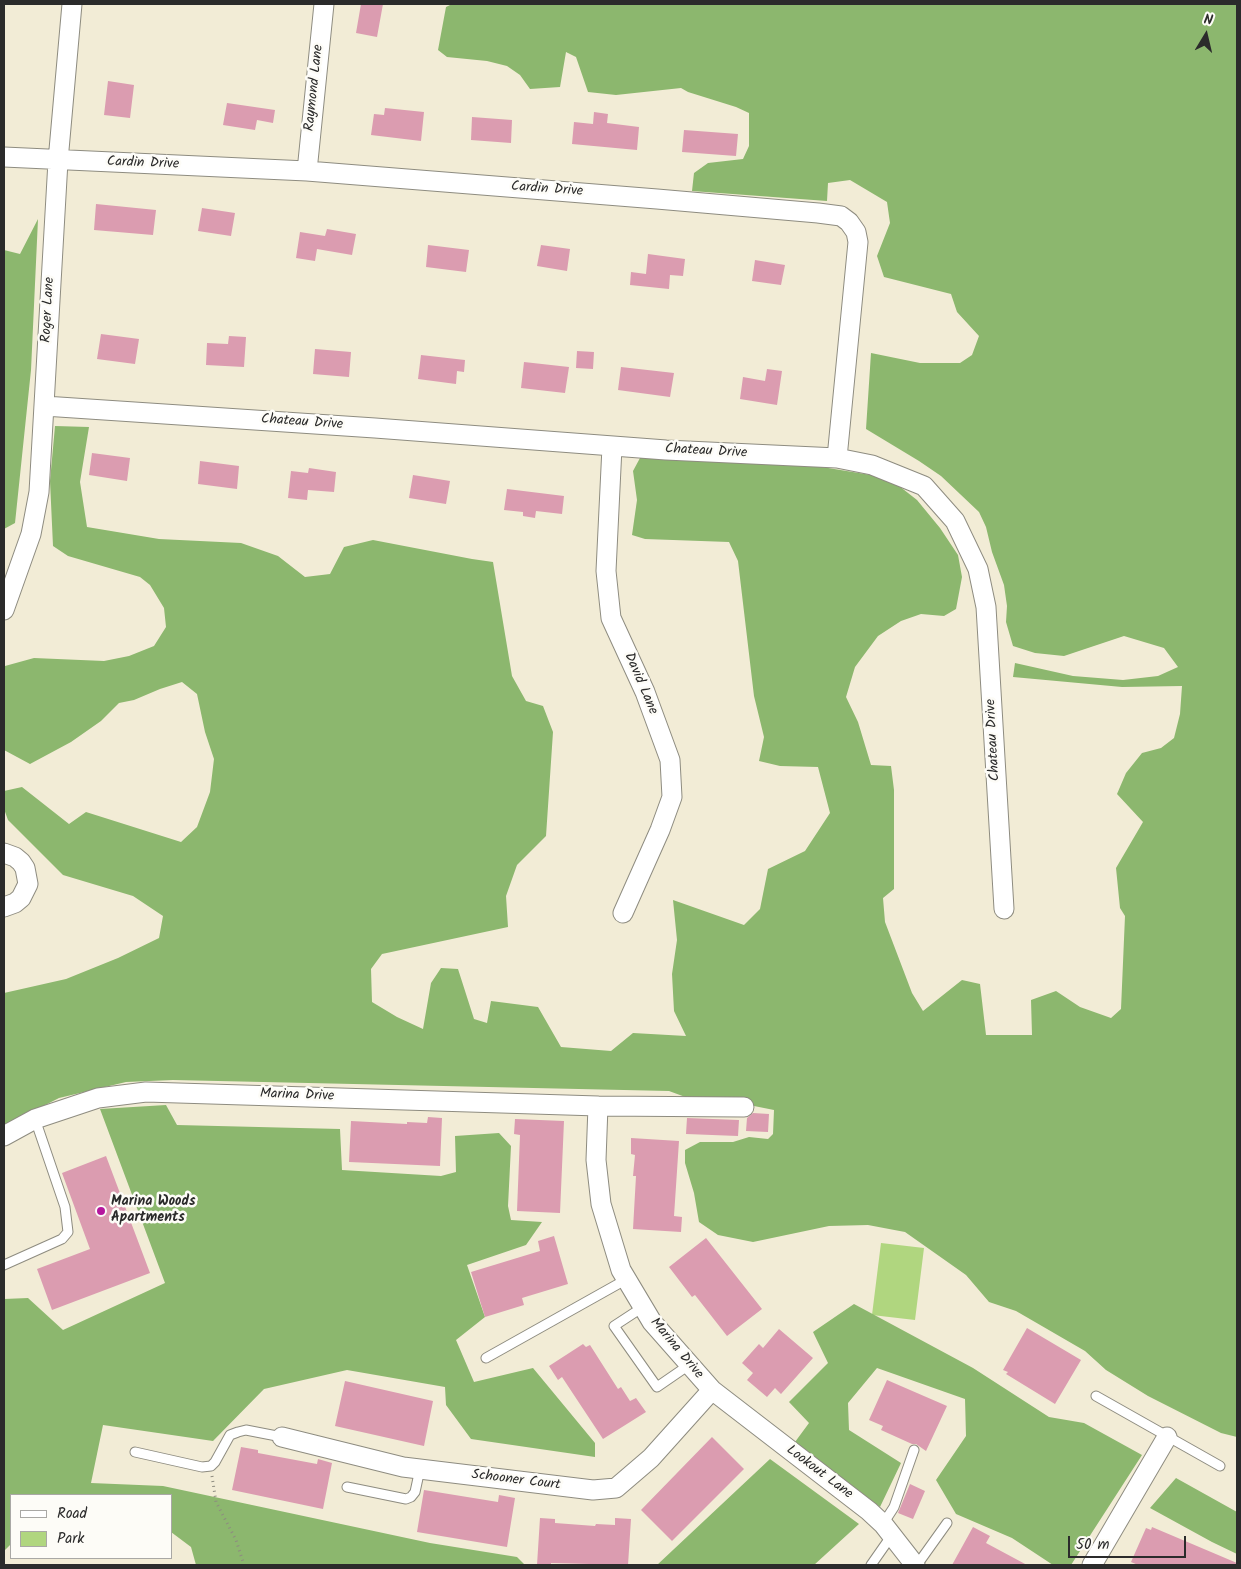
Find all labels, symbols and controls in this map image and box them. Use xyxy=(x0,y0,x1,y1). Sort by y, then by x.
text: N xyxy=(1202,9,1214,32)
north arrow xyxy=(1181,10,1231,60)
street label: Raymond Lane xyxy=(302,44,328,132)
street label: Cardin Drive xyxy=(107,154,179,174)
street label: Cardin Drive xyxy=(510,179,584,201)
street label: Roger Lane xyxy=(39,277,59,343)
street label: Chateau Drive xyxy=(260,412,344,434)
street label: Chateau Drive xyxy=(664,441,748,463)
street label: David Lane xyxy=(619,651,661,717)
street label: Chateau Drive xyxy=(983,698,1005,782)
street label: Marina Drive xyxy=(260,1086,334,1106)
place label: Marina Woods Apartments xyxy=(111,1195,196,1228)
marker: Marina Woods Apartments xyxy=(95,1205,107,1217)
street label: Marina Drive xyxy=(646,1315,706,1383)
street label: Lookout Lane xyxy=(782,1443,856,1503)
street label: Schooner Court xyxy=(471,1467,561,1495)
legend xyxy=(10,1494,172,1559)
text: Road xyxy=(57,1502,87,1526)
scale bar xyxy=(1071,1526,1188,1558)
text: Park xyxy=(57,1527,84,1551)
text: 50 m xyxy=(1076,1533,1110,1557)

